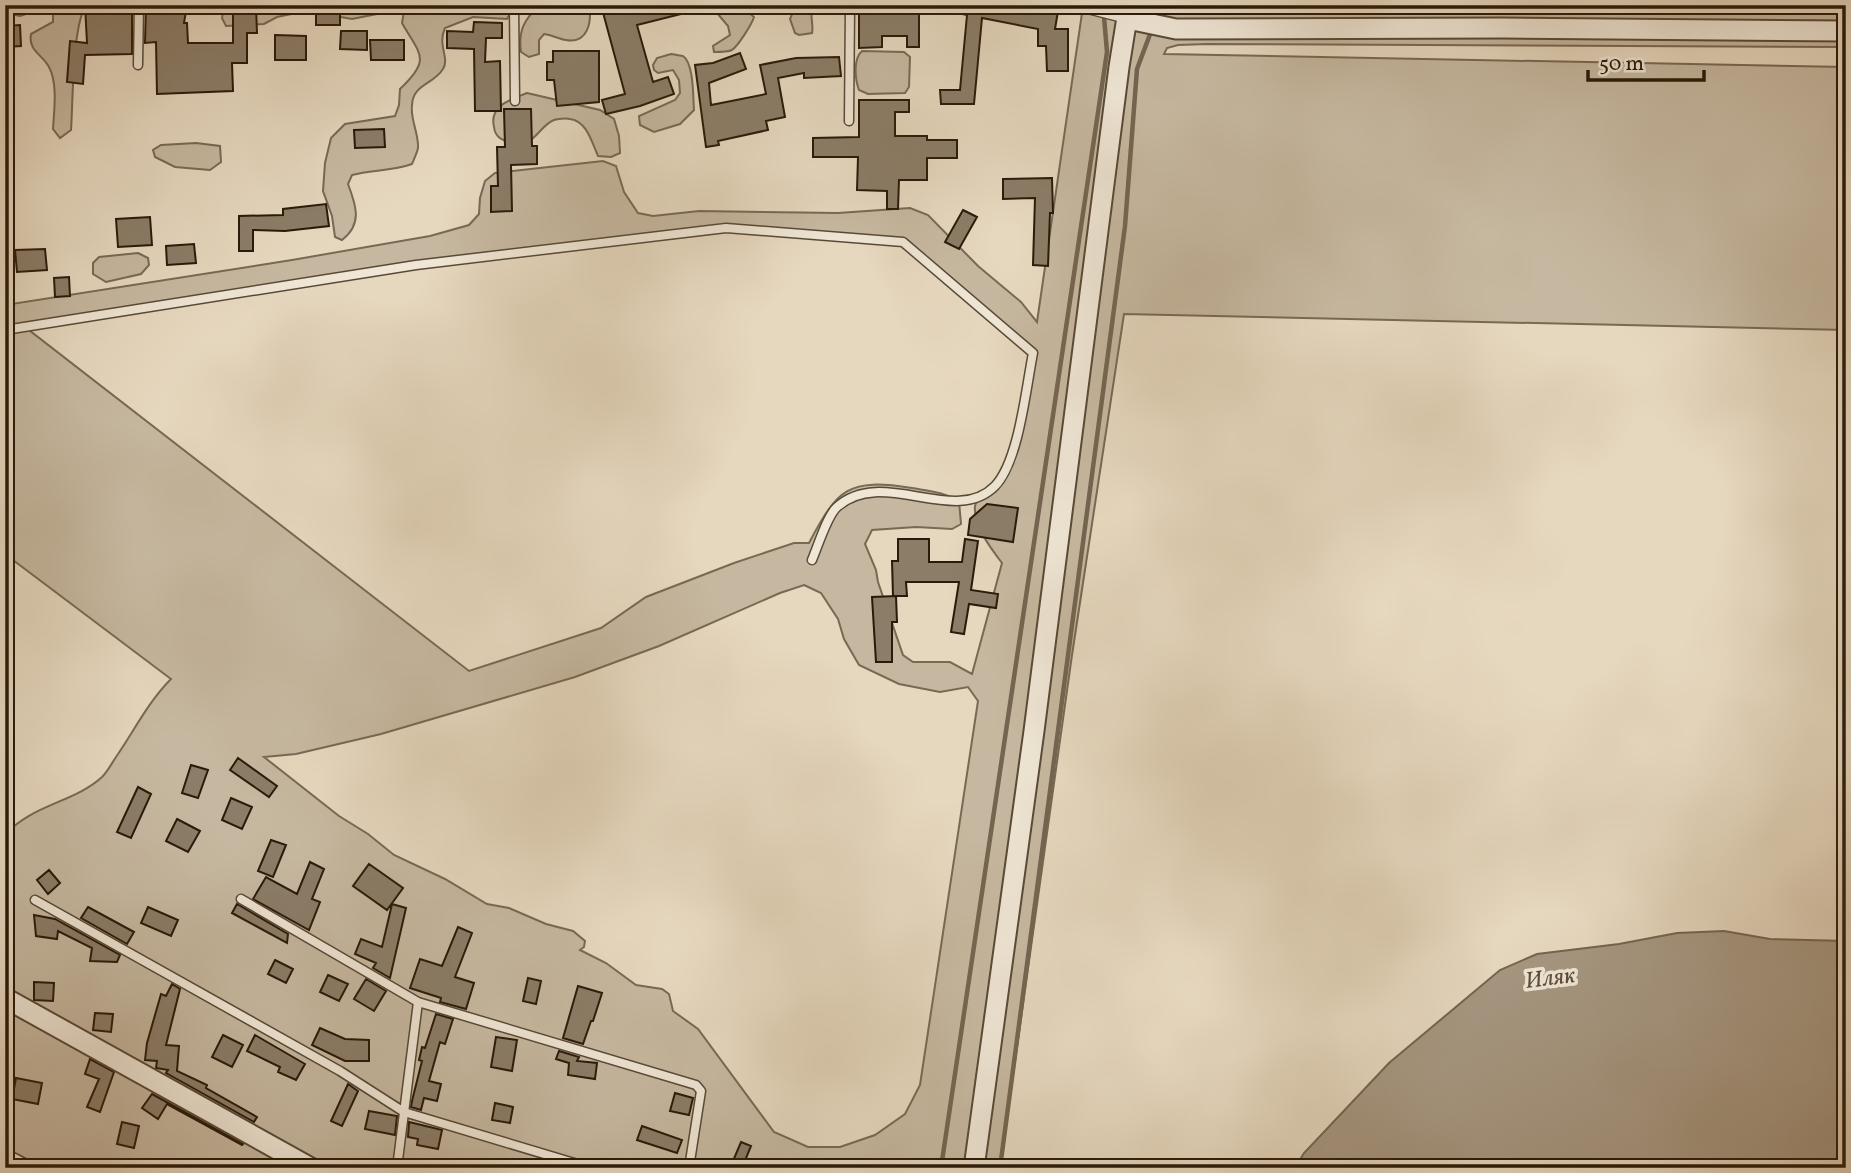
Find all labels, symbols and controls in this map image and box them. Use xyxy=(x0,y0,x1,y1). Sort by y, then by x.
scale bar xyxy=(1588,38,1704,82)
text: 50 m xyxy=(1599,50,1644,79)
water label: Иляк xyxy=(1523,960,1578,998)

